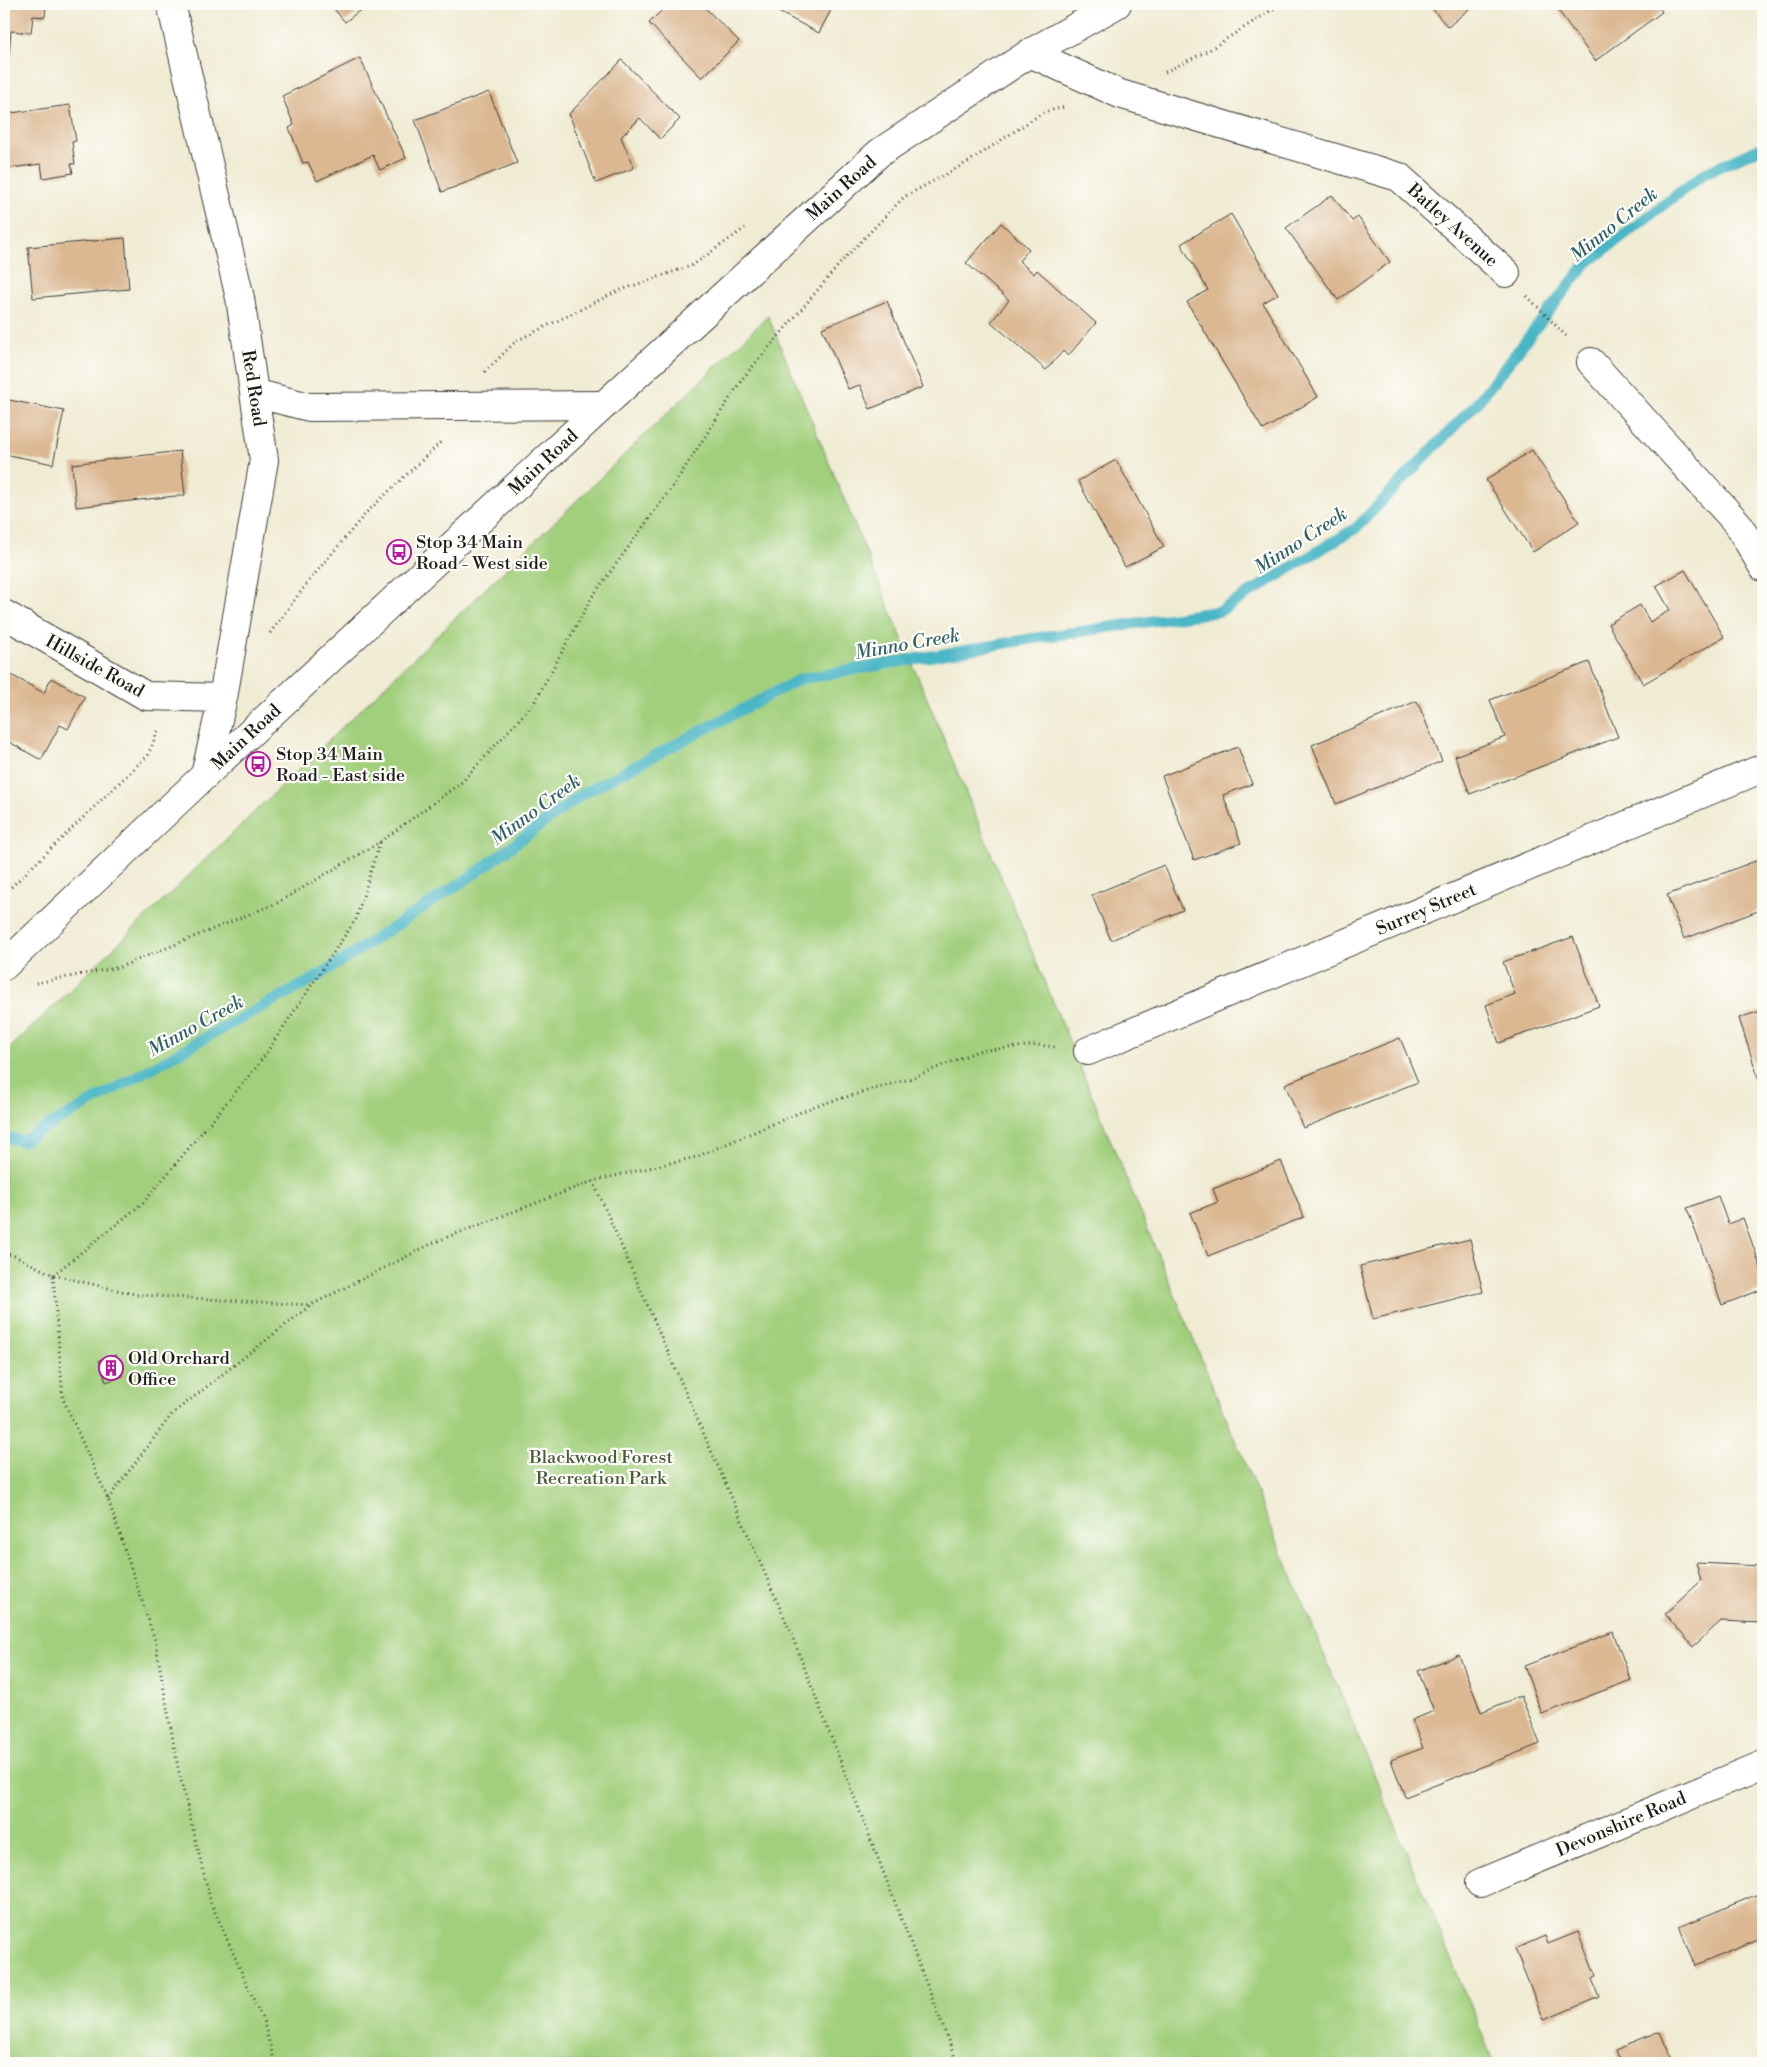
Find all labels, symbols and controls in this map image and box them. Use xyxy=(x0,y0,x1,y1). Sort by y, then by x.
street label: Main Road xyxy=(801,150,882,226)
street label: Batley Avenue xyxy=(1402,178,1503,272)
water label: Minno Creek xyxy=(1565,182,1662,268)
street label: Red Road xyxy=(236,348,271,429)
street label: Main Road xyxy=(504,424,584,500)
water label: Minno Creek xyxy=(1249,502,1352,580)
place label: Stop 34 Main Road - West side xyxy=(416,531,548,575)
bus stop icon: Stop 34 Main Road - West side xyxy=(386,539,412,565)
water label: Minno Creek xyxy=(853,623,962,665)
street label: Hillside Road xyxy=(41,630,149,703)
street label: Main Road xyxy=(207,699,287,775)
place label: Stop 34 Main Road - East side xyxy=(276,743,405,787)
bus stop icon: Stop 34 Main Road - East side xyxy=(245,751,271,777)
water label: Minno Creek xyxy=(486,769,586,851)
street label: Surrey Street xyxy=(1373,878,1480,941)
water label: Minno Creek xyxy=(143,990,248,1062)
place label: Old Orchard Office xyxy=(128,1347,230,1391)
building icon: Old Orchard Office xyxy=(98,1355,124,1381)
park label: Blackwood Forest Recreation Park xyxy=(528,1446,673,1490)
street label: Devonshire Road xyxy=(1553,1786,1690,1862)

